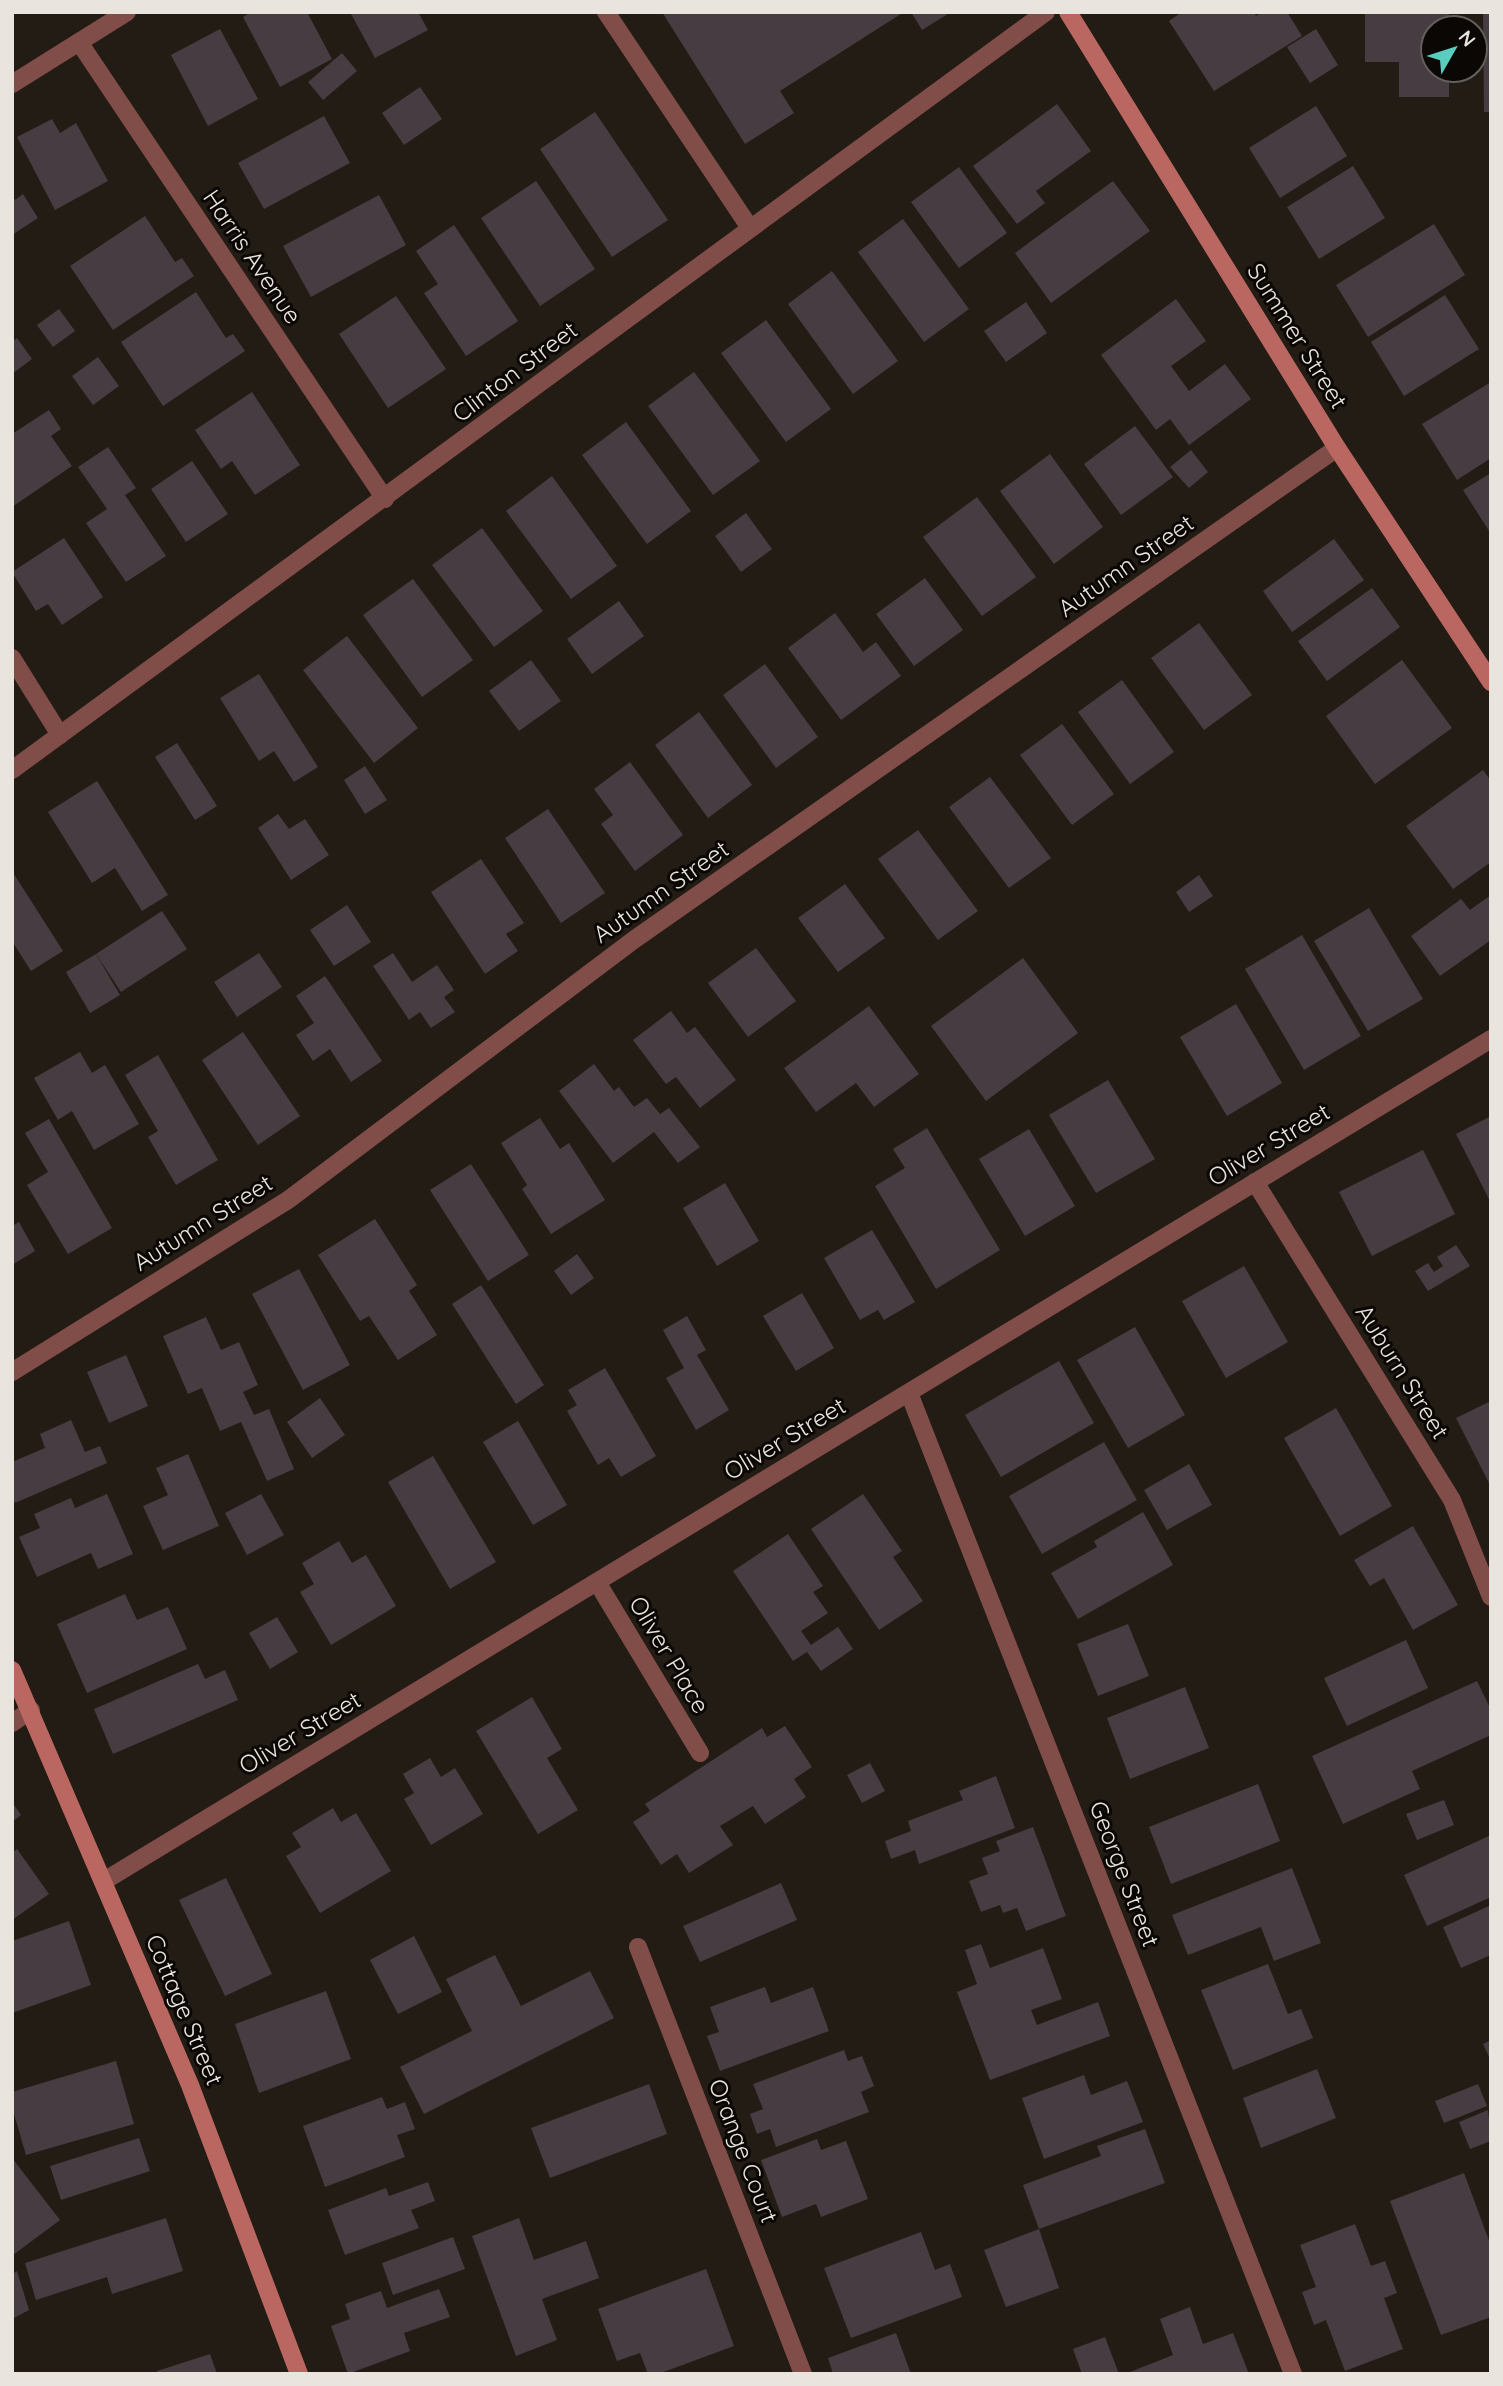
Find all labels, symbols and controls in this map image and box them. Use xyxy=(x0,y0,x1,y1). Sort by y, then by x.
north arrow xyxy=(1419,14,1489,84)
text: N xyxy=(1453,25,1481,51)
street label: Harris Avenue xyxy=(197,184,309,329)
street label: Summer Street xyxy=(1241,257,1355,414)
street label: Clinton Street xyxy=(446,314,583,428)
street label: Autumn Street xyxy=(1052,507,1199,623)
street label: Autumn Street xyxy=(587,833,734,949)
street label: Oliver Street xyxy=(1202,1096,1335,1192)
street label: Autumn Street xyxy=(127,1167,278,1277)
street label: Auburn Street xyxy=(1350,1299,1456,1444)
street label: Oliver Street xyxy=(718,1390,851,1486)
street label: Oliver Place xyxy=(623,1590,717,1718)
street label: Oliver Street xyxy=(233,1684,366,1780)
street label: George Street xyxy=(1083,1796,1167,1951)
street label: Cottage Street xyxy=(140,1930,230,2090)
street label: Orange Court xyxy=(703,2075,785,2227)

